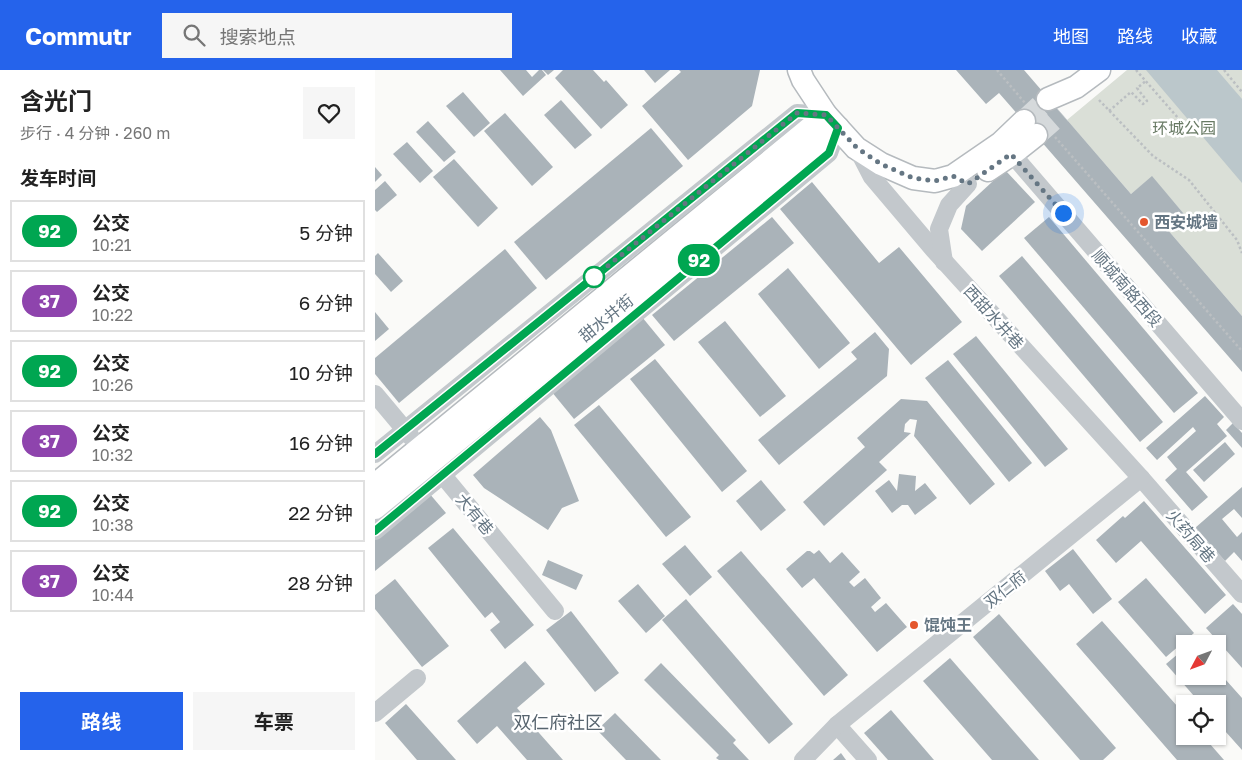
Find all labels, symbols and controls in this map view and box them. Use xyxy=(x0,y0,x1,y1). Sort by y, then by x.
search box xyxy=(162,13,512,58)
text: Commutr xyxy=(25,21,132,50)
icon: search xyxy=(180,21,208,49)
text: 搜索地点 xyxy=(220,25,296,48)
text: 地图 xyxy=(1053,25,1089,47)
text: 路线 xyxy=(1117,25,1153,47)
text: 收藏 xyxy=(1181,25,1217,47)
text: 含光门 xyxy=(20,86,92,115)
button: heart xyxy=(303,87,355,139)
park label: 环城公园 xyxy=(1152,118,1216,138)
text: 步行 · 4 分钟 · 260 m xyxy=(20,123,170,143)
text: 发车时间 xyxy=(20,166,96,189)
your location xyxy=(1051,201,1076,226)
text: 公交 xyxy=(92,211,130,234)
place label: 西安城墙 xyxy=(1154,212,1218,232)
marker: 西安城墙 xyxy=(1138,216,1150,228)
text: 92 xyxy=(38,220,61,242)
text: 5 分钟 xyxy=(299,221,353,244)
text: 10:21 xyxy=(92,235,132,255)
line badge: 92 xyxy=(677,244,721,276)
street label: 顺城南路西段 xyxy=(1088,245,1166,331)
text: 92 xyxy=(688,249,710,271)
unlabelled marker xyxy=(583,266,605,288)
text: 公交 xyxy=(92,281,130,304)
street label: 西甜水井巷 xyxy=(960,281,1028,353)
text: 37 xyxy=(39,290,60,312)
street label: 甜水井街 xyxy=(575,290,637,346)
text: 6 分钟 xyxy=(299,291,353,314)
text: 10:22 xyxy=(92,305,133,325)
text: 公交 xyxy=(92,351,130,374)
text: 92 xyxy=(38,360,61,382)
text: 10 分钟 xyxy=(289,361,353,384)
text: 10:26 xyxy=(92,375,133,395)
text: 公交 xyxy=(92,421,130,444)
text: 37 xyxy=(39,430,60,452)
text: 16 分钟 xyxy=(290,431,353,454)
text: 10:32 xyxy=(92,445,133,465)
street label: 大有巷 xyxy=(452,489,498,539)
text: 公交 xyxy=(92,491,130,514)
text: 92 xyxy=(38,500,61,522)
text: 22 分钟 xyxy=(288,501,353,524)
street label: 火药局巷 xyxy=(1162,505,1220,567)
text: 10:38 xyxy=(92,515,134,535)
text: 公交 xyxy=(92,561,130,584)
street label: 双仁府 xyxy=(980,566,1030,612)
text: 37 xyxy=(39,570,60,592)
text: 28 分钟 xyxy=(288,571,353,594)
text: 10:44 xyxy=(92,585,134,605)
place label: 馄饨王 xyxy=(924,615,972,635)
marker: 馄饨王 xyxy=(908,619,920,631)
north arrow xyxy=(1176,635,1226,685)
map controls xyxy=(1176,635,1226,745)
button: 路线 xyxy=(20,692,183,750)
button: 车票 xyxy=(193,692,355,750)
button: locate xyxy=(1176,695,1226,745)
district label: 双仁府社区 xyxy=(513,711,603,733)

